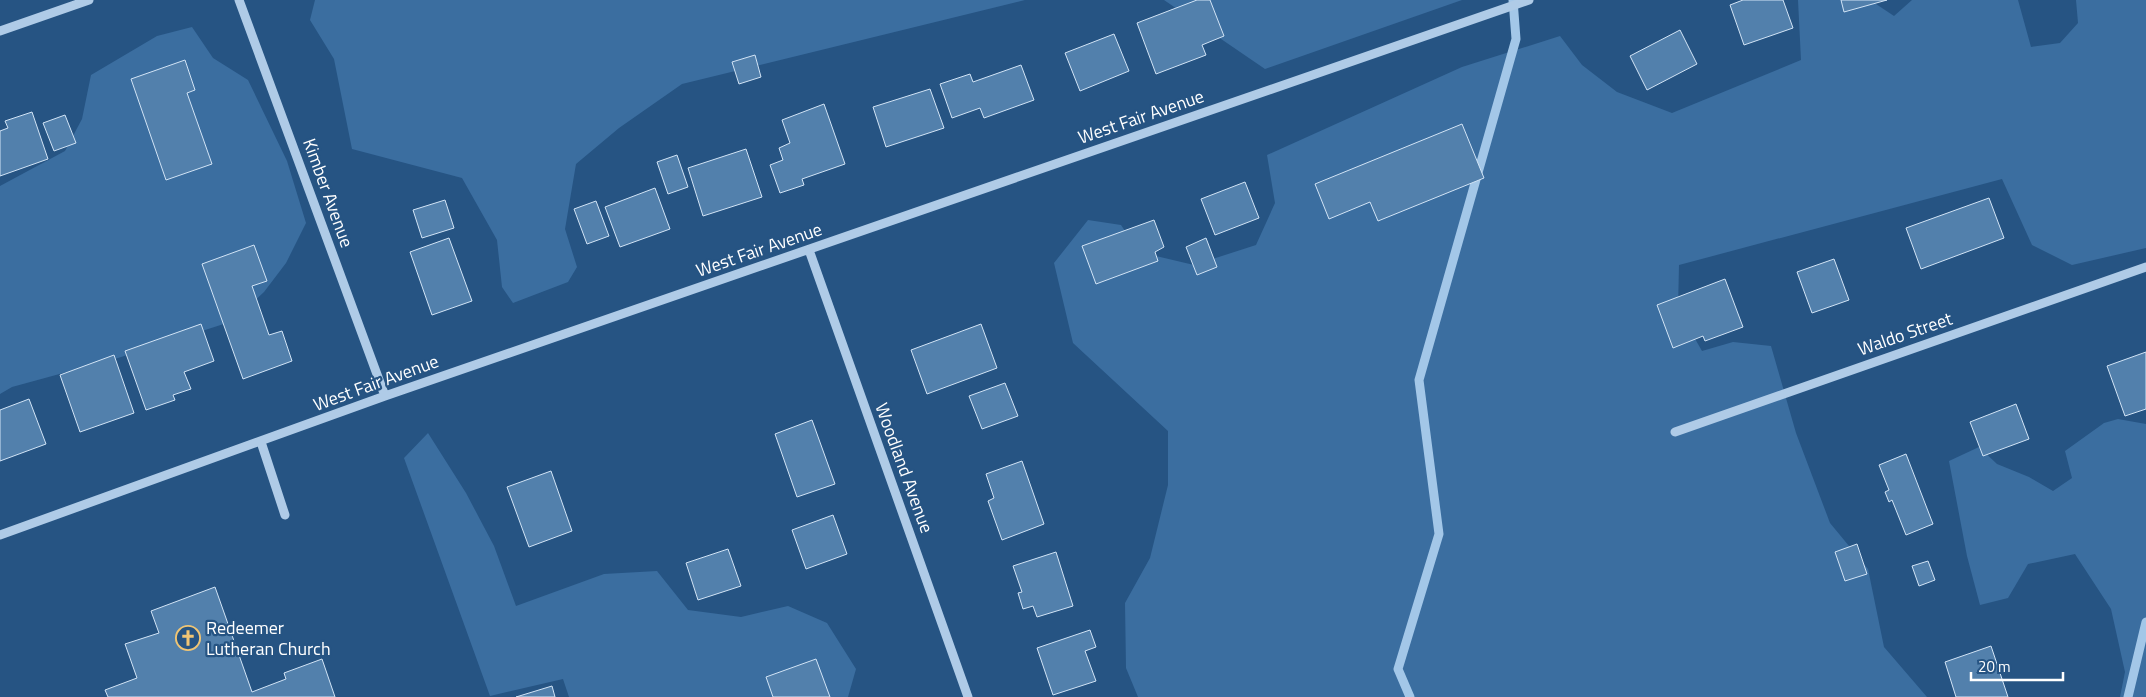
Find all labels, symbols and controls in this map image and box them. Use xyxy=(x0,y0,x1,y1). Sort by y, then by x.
street label: West Fair Avenue xyxy=(1074,82,1207,151)
street label: Kimber Avenue xyxy=(296,135,361,251)
street label: West Fair Avenue xyxy=(692,215,825,284)
street label: Waldo Street xyxy=(1854,305,1956,362)
street label: West Fair Avenue xyxy=(309,347,442,418)
street label: Woodland Avenue xyxy=(868,399,941,537)
place label: Redeemer Lutheran Church xyxy=(206,614,331,662)
church icon: Redeemer Lutheran Church xyxy=(175,625,201,651)
scale bar xyxy=(1971,650,2064,682)
text: 20 m xyxy=(1978,655,2011,678)

